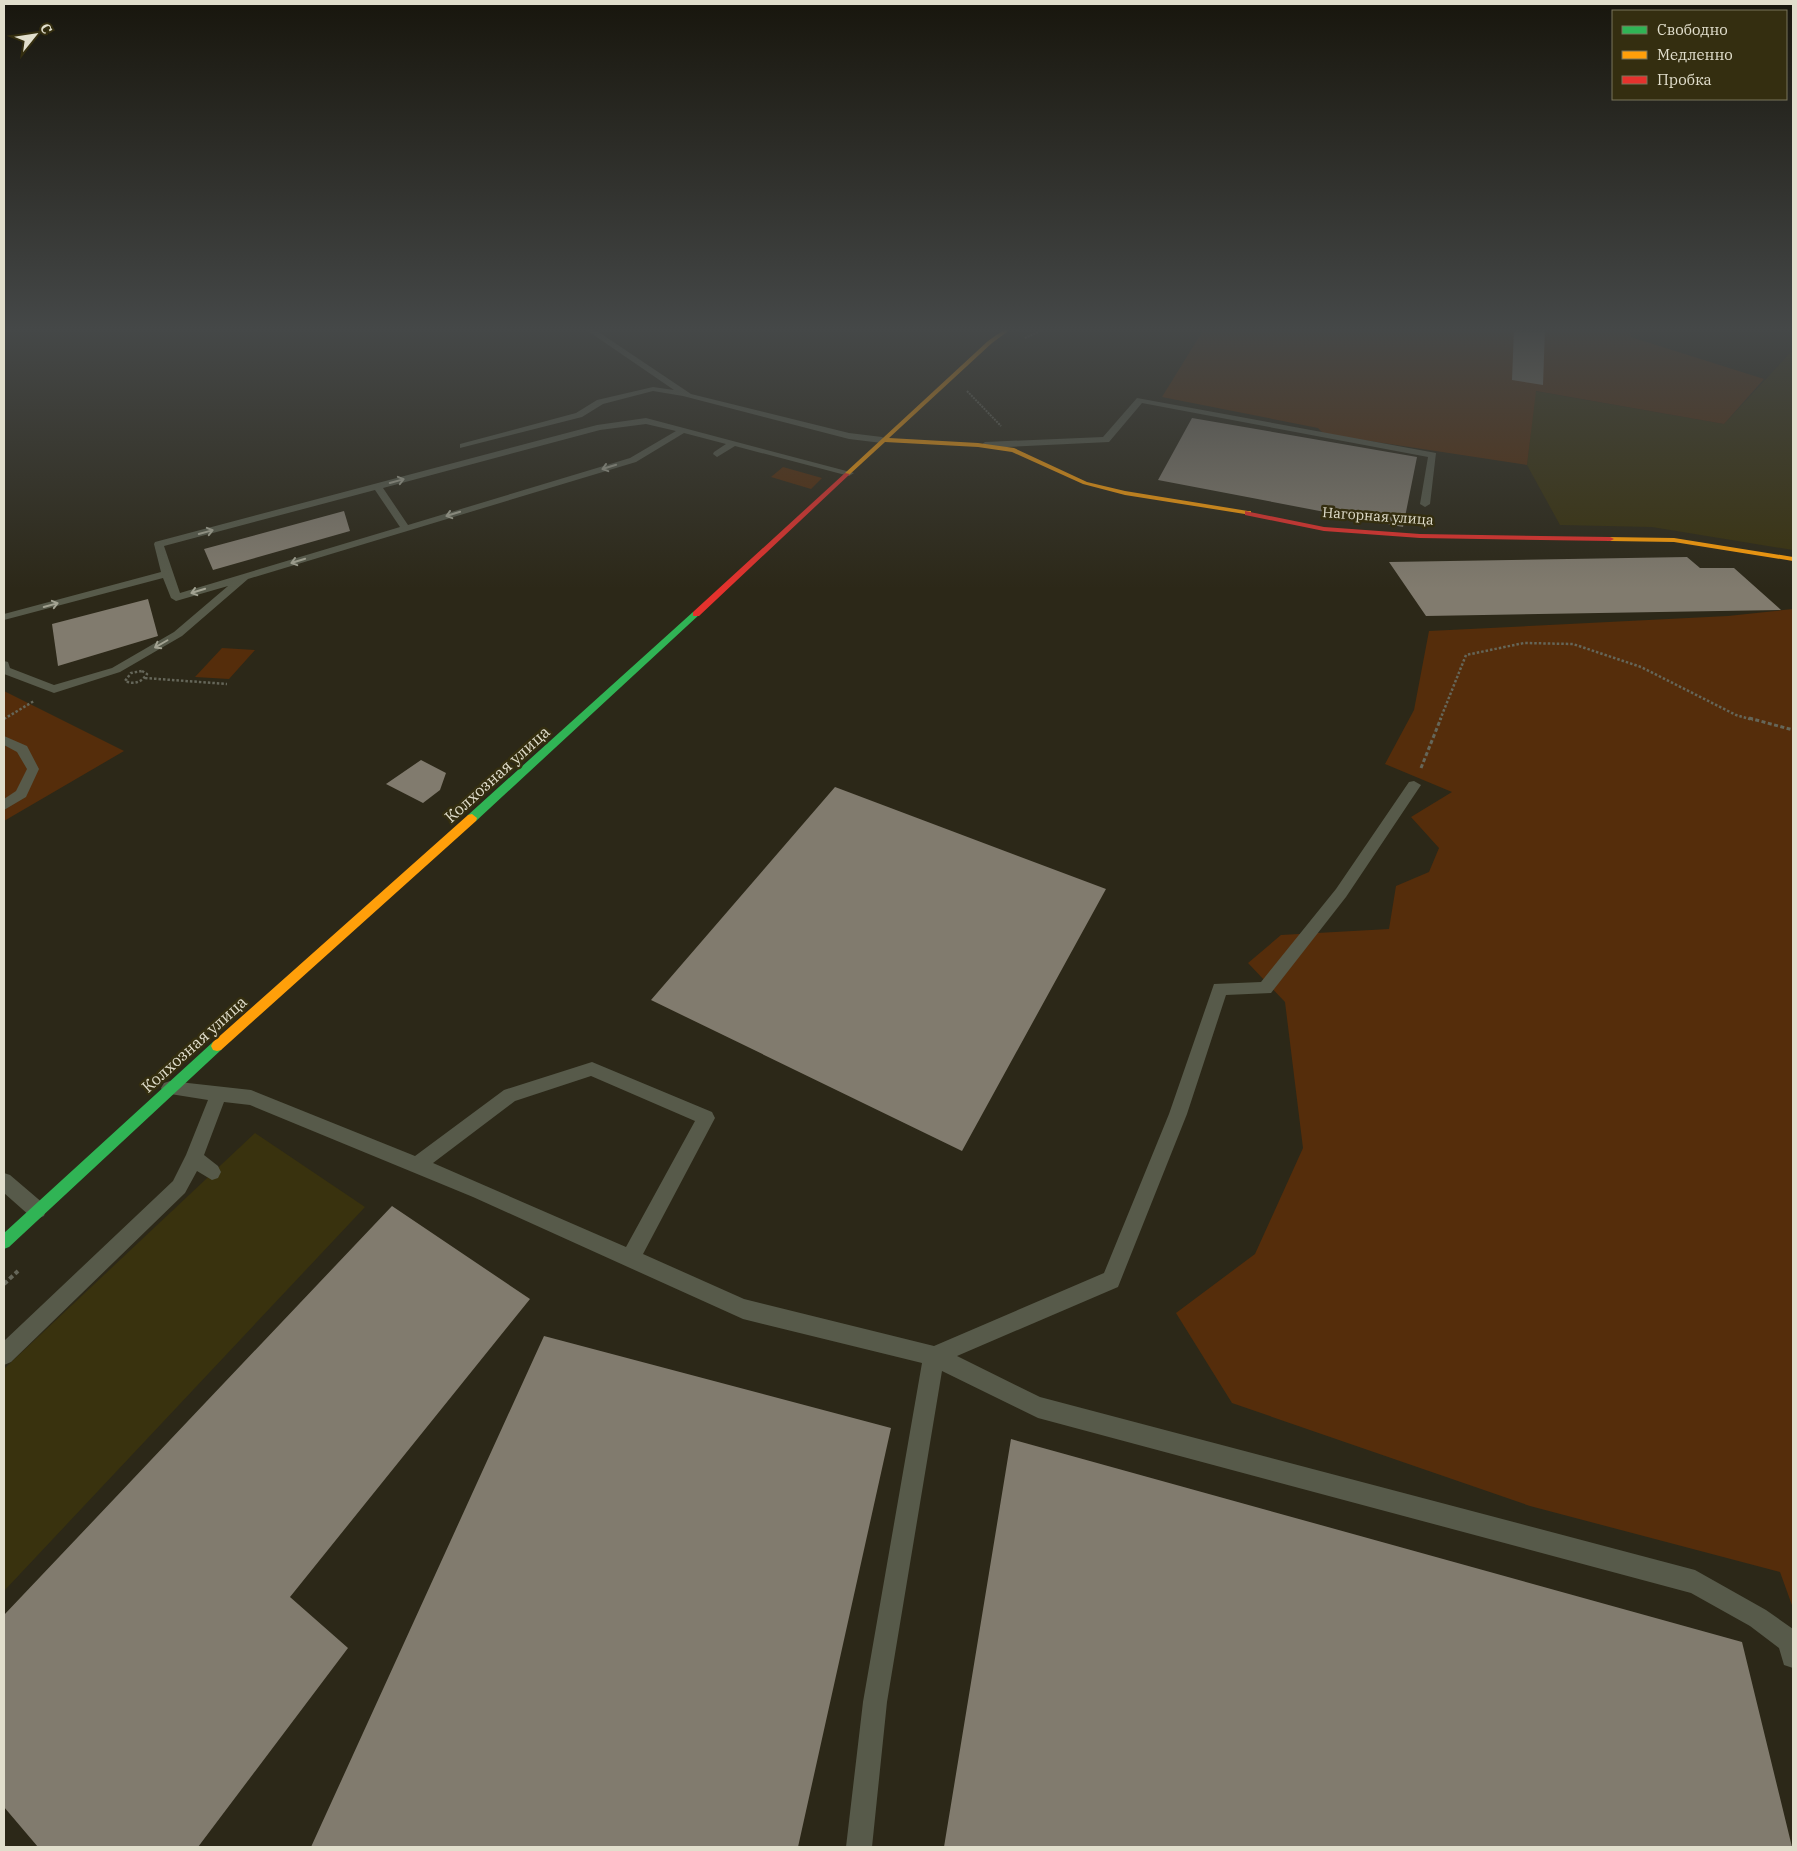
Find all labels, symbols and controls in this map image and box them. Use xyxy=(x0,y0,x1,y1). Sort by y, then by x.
north arrow xyxy=(10,10,60,60)
legend xyxy=(1612,10,1787,100)
text: С xyxy=(36,20,56,37)
text: Свободно xyxy=(1657,20,1728,39)
text: Медленно xyxy=(1657,45,1733,64)
text: Пробка xyxy=(1657,70,1712,89)
one-way arrow xyxy=(601,463,617,473)
one-way arrow xyxy=(388,476,404,485)
street label: Нагорная улица xyxy=(1322,503,1435,529)
one-way arrow xyxy=(446,510,462,520)
one-way arrow xyxy=(197,527,213,536)
one-way arrow xyxy=(290,557,306,567)
one-way arrow xyxy=(190,587,206,597)
one-way arrow xyxy=(42,599,58,609)
one-way arrow xyxy=(155,639,169,649)
street label: Колхозная улица xyxy=(440,721,554,826)
street label: Колхозная улица xyxy=(137,991,251,1096)

